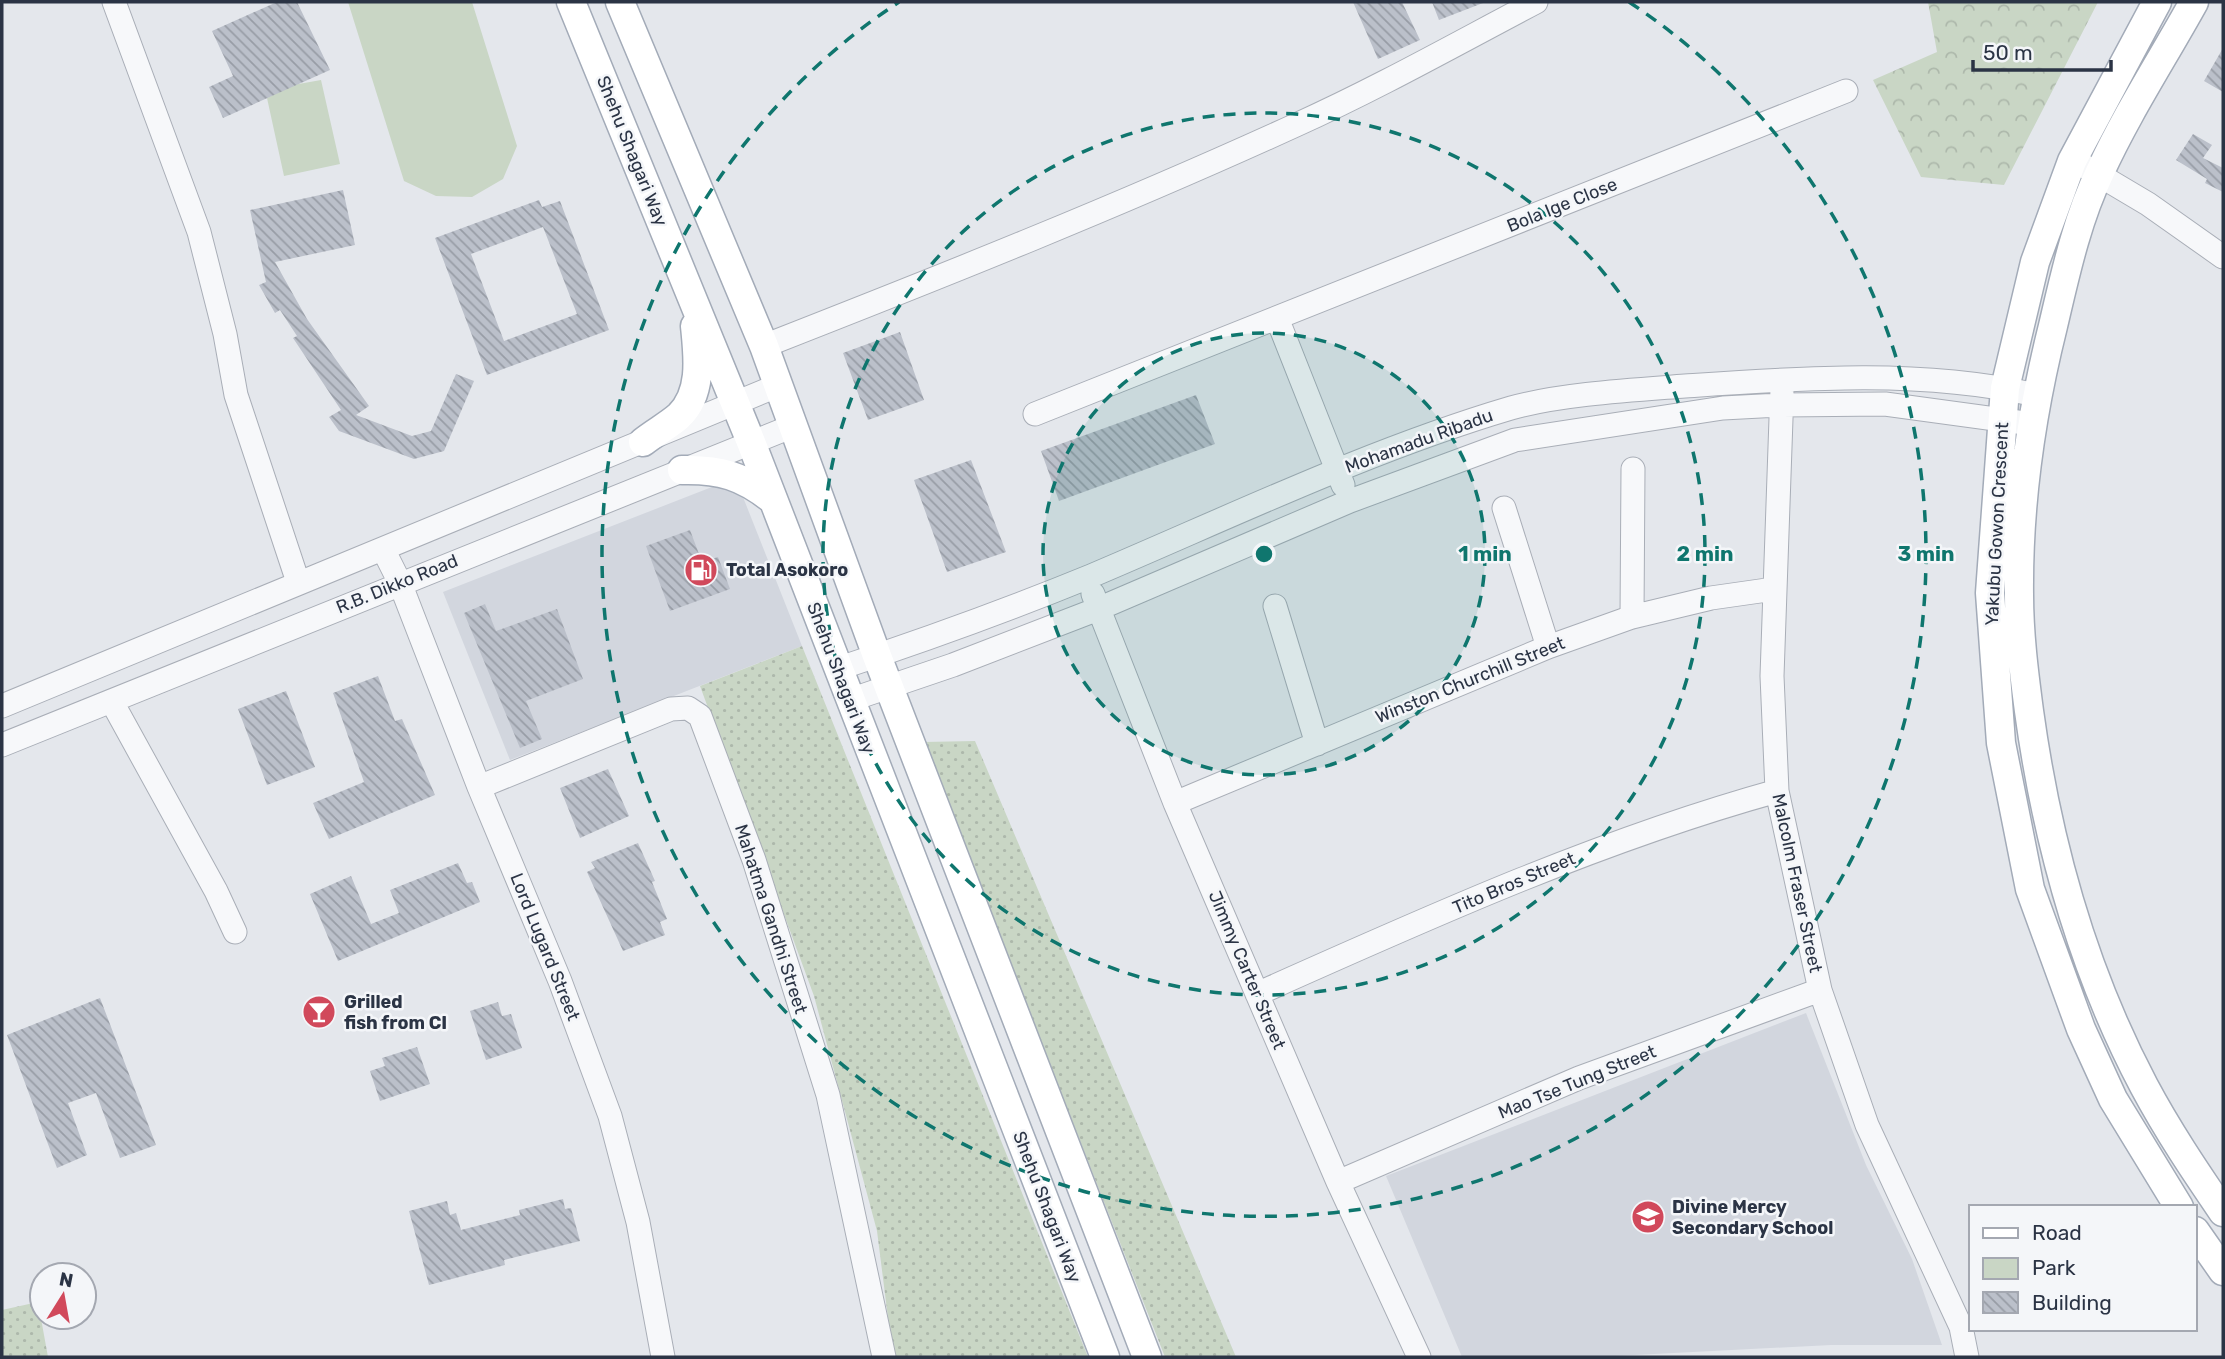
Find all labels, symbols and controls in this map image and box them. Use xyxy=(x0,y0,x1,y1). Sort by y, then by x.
scale bar xyxy=(1973,28,2111,72)
text: 50 m xyxy=(1983,40,2033,65)
street label: Shehu Shagari Way xyxy=(592,73,672,229)
street label: Bola Ige Close xyxy=(1504,173,1620,237)
street label: Mohamadu Ribadu xyxy=(1342,404,1496,478)
street label: Yakubu Gowon Crescent xyxy=(1981,422,2013,626)
text: 1 min xyxy=(1458,541,1512,566)
text: 2 min xyxy=(1677,541,1733,566)
text: 3 min xyxy=(1897,541,1955,566)
centre of rings xyxy=(1252,542,1276,566)
street label: R.B. Dikko Road xyxy=(333,550,461,618)
fuel station icon: Total Asokoro xyxy=(682,551,720,589)
place label: Total Asokoro xyxy=(726,559,848,581)
street label: Shehu Shagari Way xyxy=(802,599,880,757)
street label: Winston Churchill Street xyxy=(1372,632,1568,728)
street label: Malcolm Fraser Street xyxy=(1767,791,1827,975)
street label: Mahatma Gandhi Street xyxy=(730,821,812,1017)
street label: Tito Bros Street xyxy=(1449,847,1579,919)
street label: Lord Lugard Street xyxy=(505,870,585,1024)
street label: Jimmy Carter Street xyxy=(1204,887,1290,1053)
place label: Grilled fish from CI xyxy=(344,991,447,1034)
bar icon: Grilled fish from CI xyxy=(300,993,338,1031)
street label: Mao Tse Tung Street xyxy=(1495,1040,1659,1124)
street label: Shehu Shagari Way xyxy=(1008,1128,1086,1286)
place label: Divine Mercy Secondary School xyxy=(1672,1196,1834,1239)
school or university icon: Divine Mercy Secondary School xyxy=(1629,1198,1667,1236)
legend xyxy=(1969,1205,2197,1331)
text: Road xyxy=(2032,1220,2082,1245)
text: Park xyxy=(2032,1255,2076,1280)
north arrow xyxy=(28,1261,98,1331)
text: N xyxy=(57,1267,75,1292)
text: Building xyxy=(2032,1290,2112,1315)

